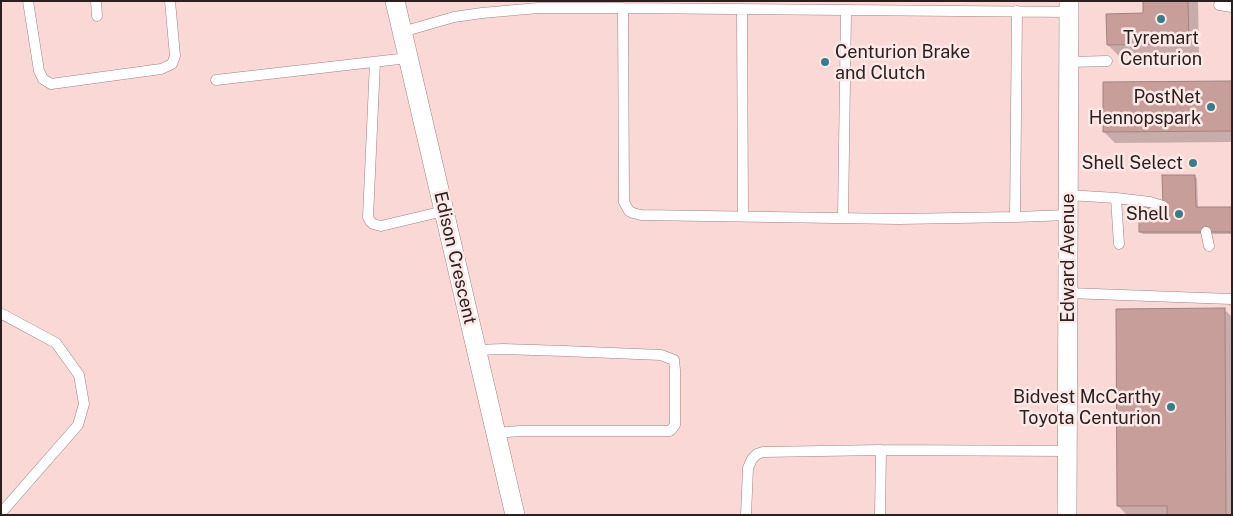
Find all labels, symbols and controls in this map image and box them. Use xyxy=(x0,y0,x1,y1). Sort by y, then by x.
marker: Tyremart Centurion xyxy=(1155,13,1167,25)
place label: Tyremart Centurion xyxy=(1120,27,1202,70)
place label: Centurion Brake and Clutch xyxy=(835,41,970,84)
marker: Centurion Brake and Clutch xyxy=(819,56,831,68)
place label: PostNet Hennopspark xyxy=(1089,86,1201,128)
marker: PostNet Hennopspark xyxy=(1205,101,1217,113)
place label: Shell Select xyxy=(1082,152,1183,174)
marker: Shell Select xyxy=(1187,157,1199,169)
street label: Edison Crescent xyxy=(429,189,481,327)
street label: Edward Avenue xyxy=(1057,193,1079,323)
place label: Shell xyxy=(1126,203,1169,225)
marker: Shell xyxy=(1173,208,1185,220)
place label: Bidvest McCarthy Toyota Centurion xyxy=(1013,386,1161,428)
marker: Bidvest McCarthy Toyota Centurion xyxy=(1165,401,1177,413)

